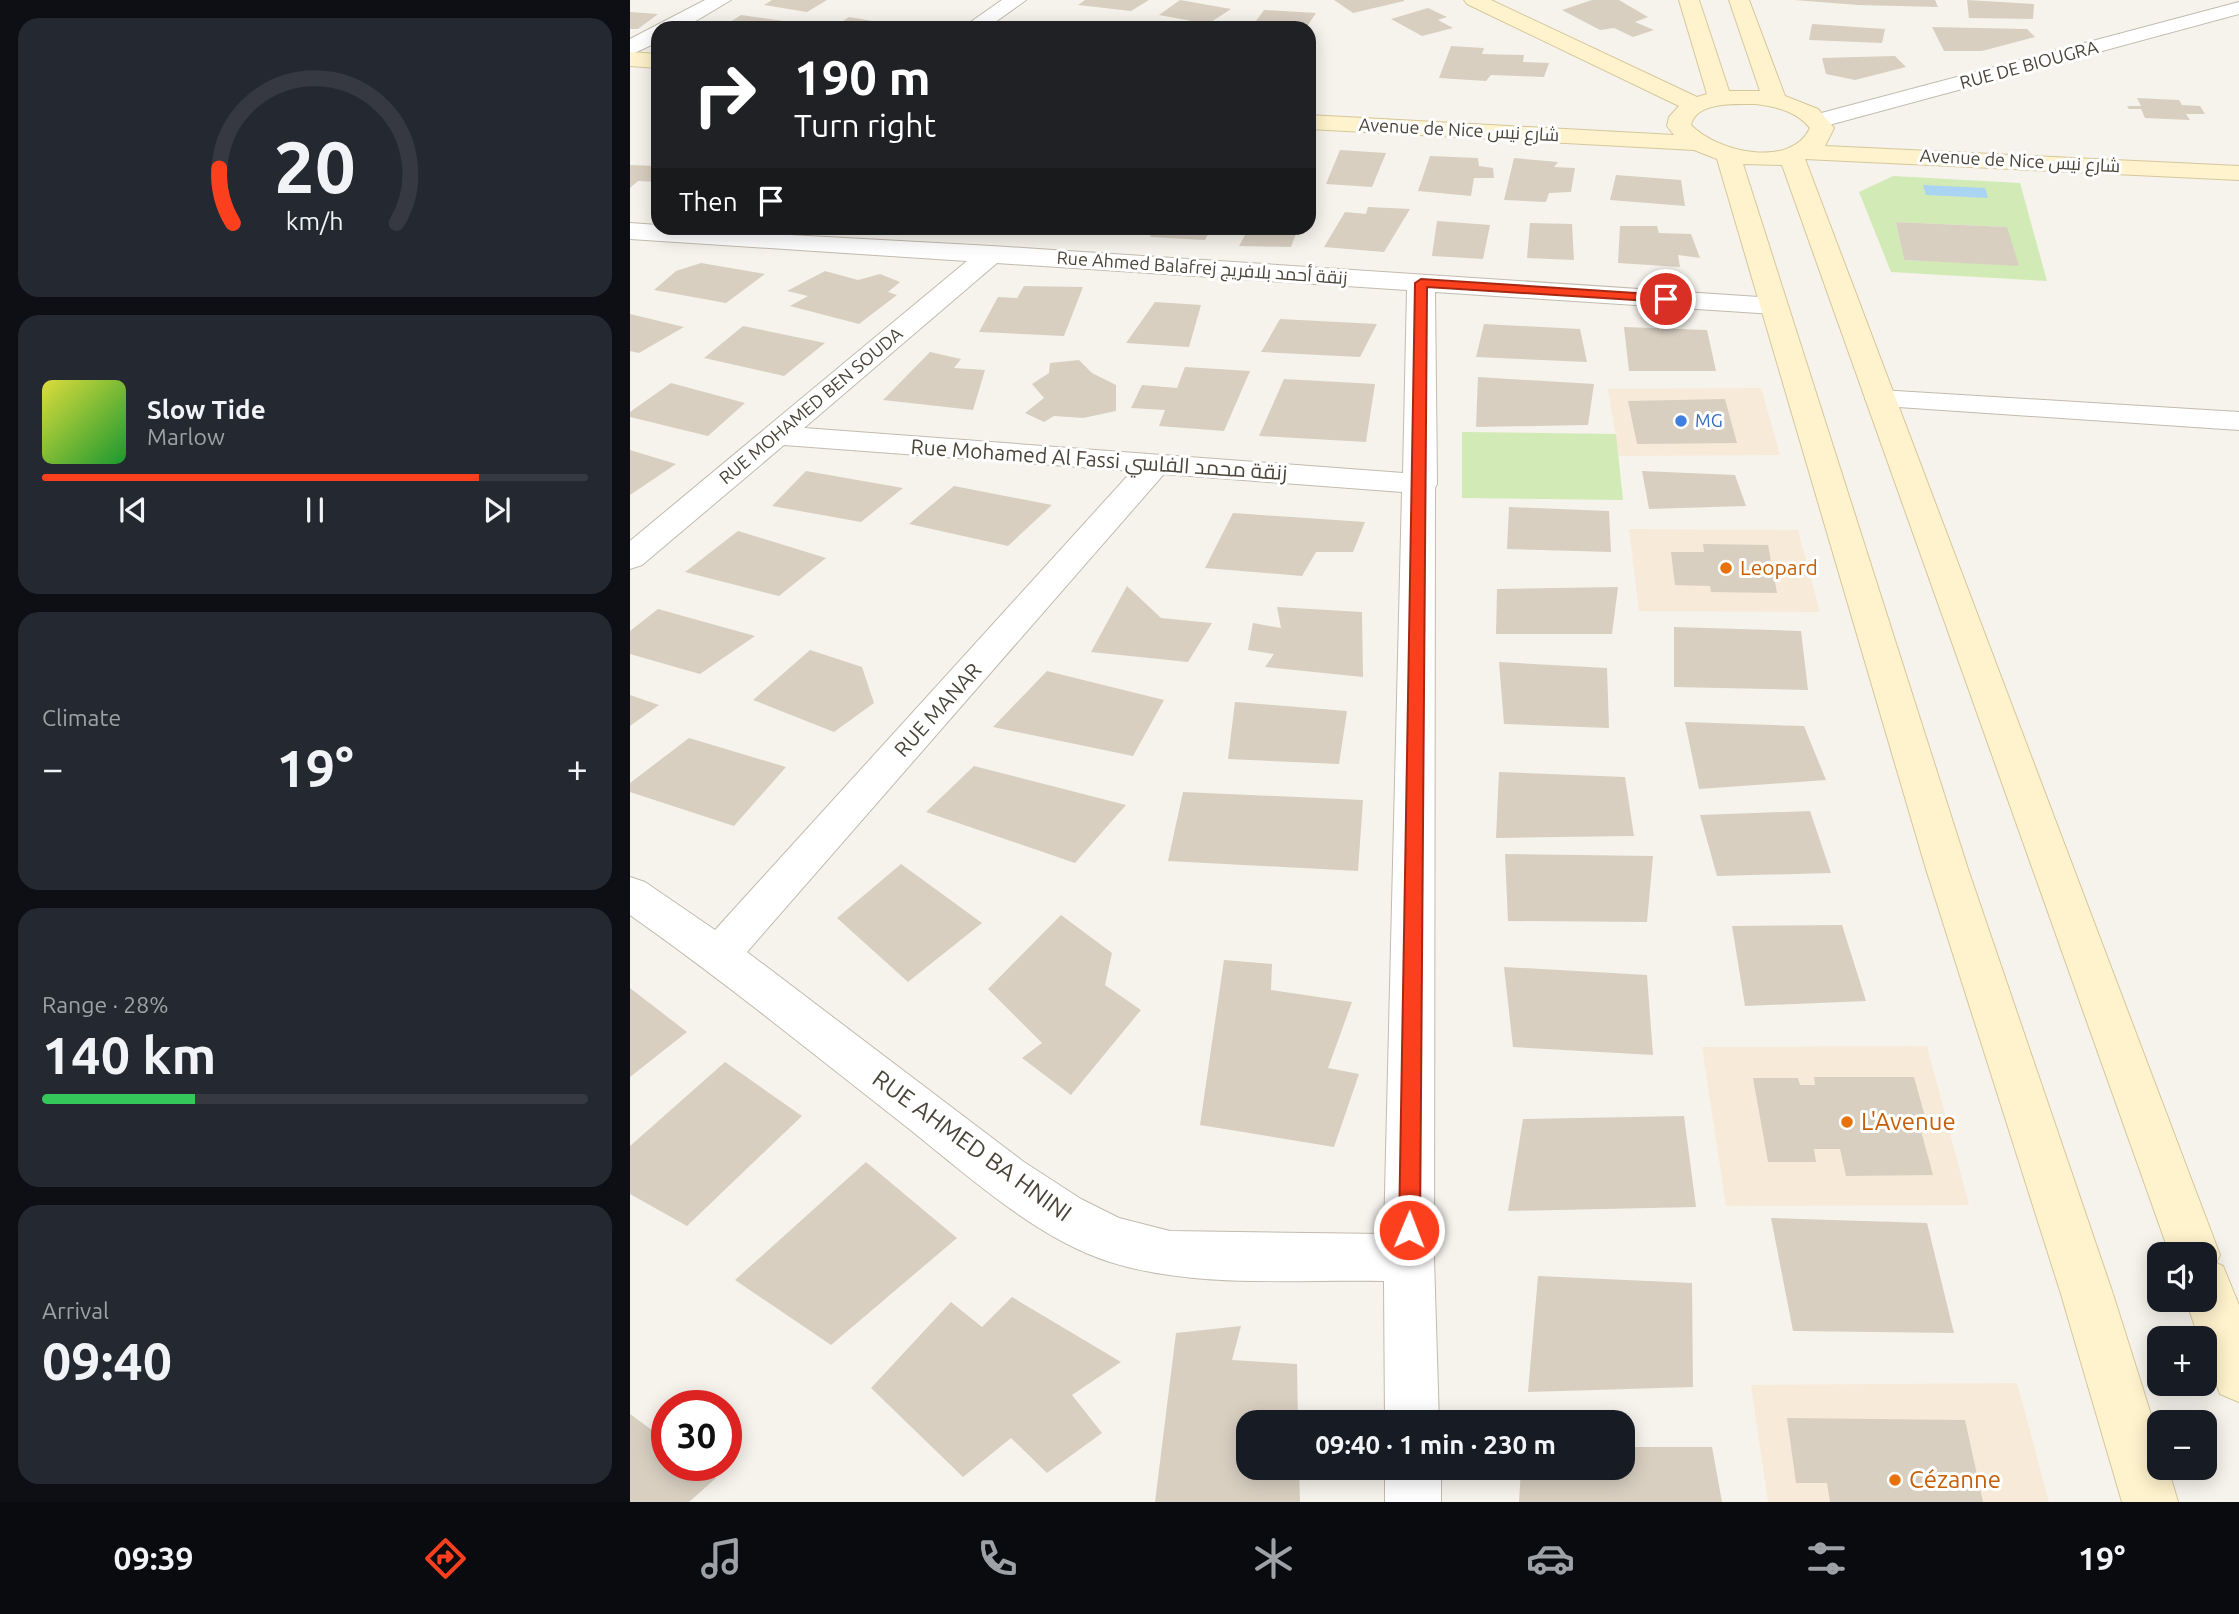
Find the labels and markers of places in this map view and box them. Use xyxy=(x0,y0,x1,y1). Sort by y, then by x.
pin xyxy=(1636,269,1696,329)
place label: MG xyxy=(1695,410,1723,430)
marker: MG xyxy=(1673,413,1689,429)
place label: Leopard xyxy=(1740,555,1818,579)
marker: Leopard xyxy=(1718,560,1734,576)
place label: L'Avenue xyxy=(1861,1108,1956,1135)
marker: L'Avenue xyxy=(1839,1114,1855,1130)
place label: Cézanne xyxy=(1909,1466,2001,1493)
marker: Cézanne xyxy=(1887,1472,1903,1488)

